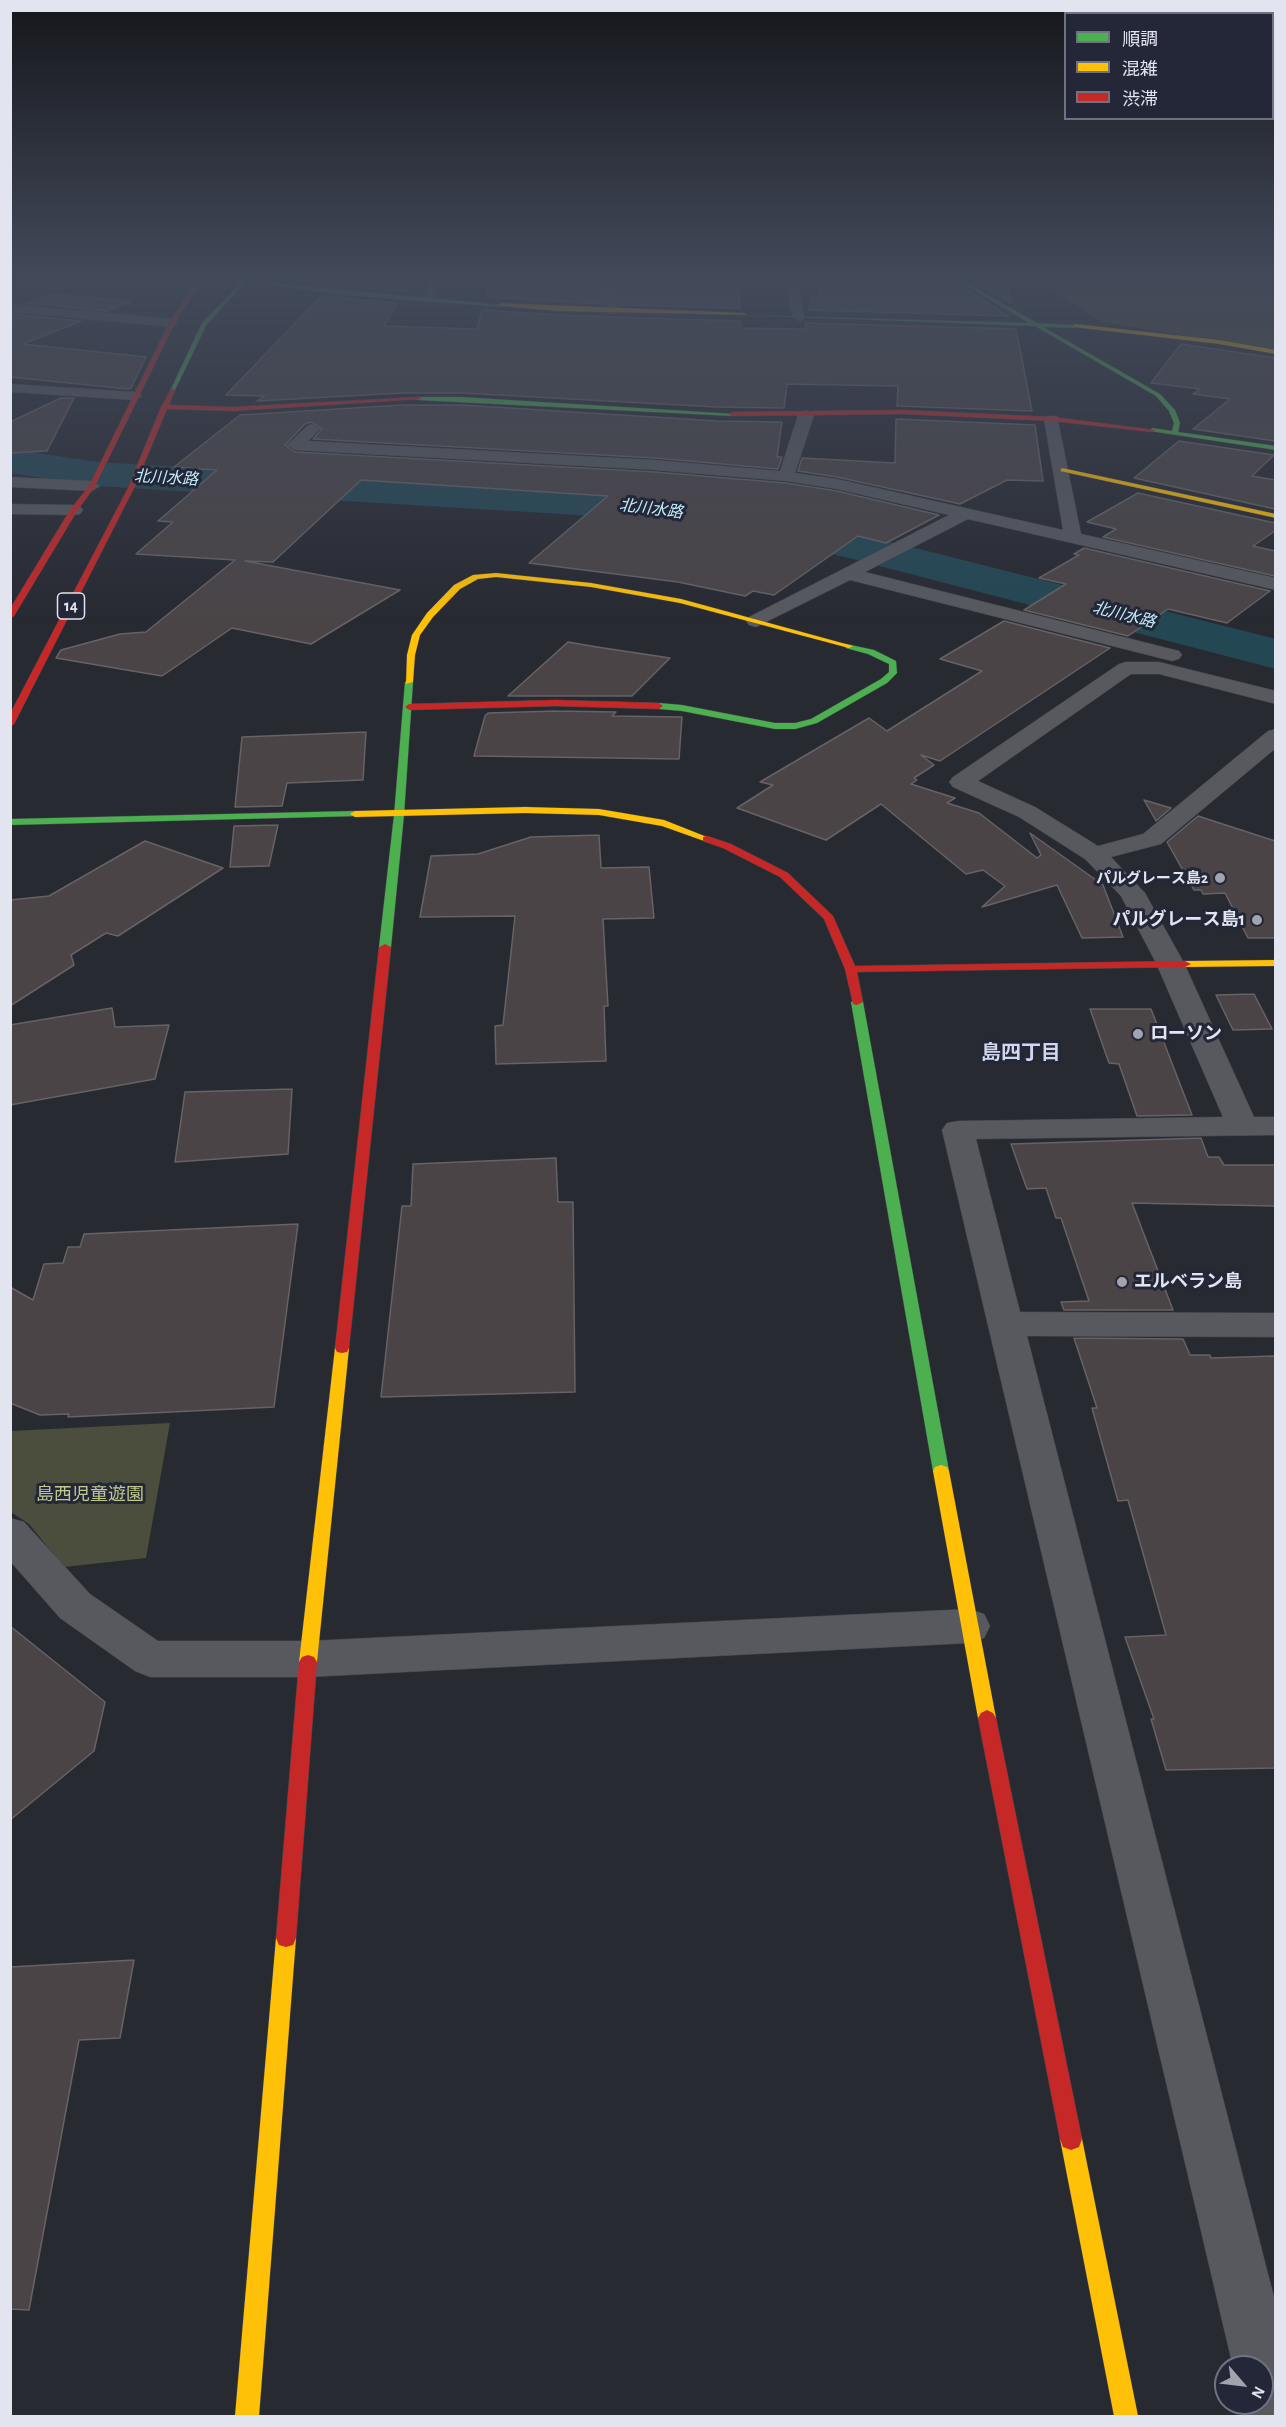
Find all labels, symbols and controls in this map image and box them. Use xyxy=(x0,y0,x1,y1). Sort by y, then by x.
legend xyxy=(1064,12,1274,120)
text: 順調 xyxy=(1122,31,1158,49)
text: 混雑 xyxy=(1122,61,1158,79)
text: 渋滞 xyxy=(1122,91,1158,109)
water label: 北川水路 xyxy=(134,467,198,489)
water label: 北川水路 xyxy=(618,496,684,522)
road number: 14 xyxy=(58,593,84,619)
water label: 北川水路 xyxy=(1091,598,1157,632)
place label: パルグレース島2 xyxy=(1096,869,1208,887)
marker: パルグレース島2 xyxy=(1213,871,1227,885)
place label: パルグレース島1 xyxy=(1113,909,1245,931)
marker: パルグレース島1 xyxy=(1250,913,1264,927)
place label: ローソン xyxy=(1150,1023,1222,1045)
marker: ローソン xyxy=(1131,1027,1145,1041)
district label: 島四丁目 xyxy=(981,1041,1061,1065)
place label: エルベラン島 xyxy=(1134,1271,1242,1293)
marker: エルベラン島 xyxy=(1115,1275,1129,1289)
park label: 島西児童遊園 xyxy=(36,1484,144,1506)
north arrow xyxy=(1214,2355,1274,2415)
text: N xyxy=(1248,2384,1268,2401)

